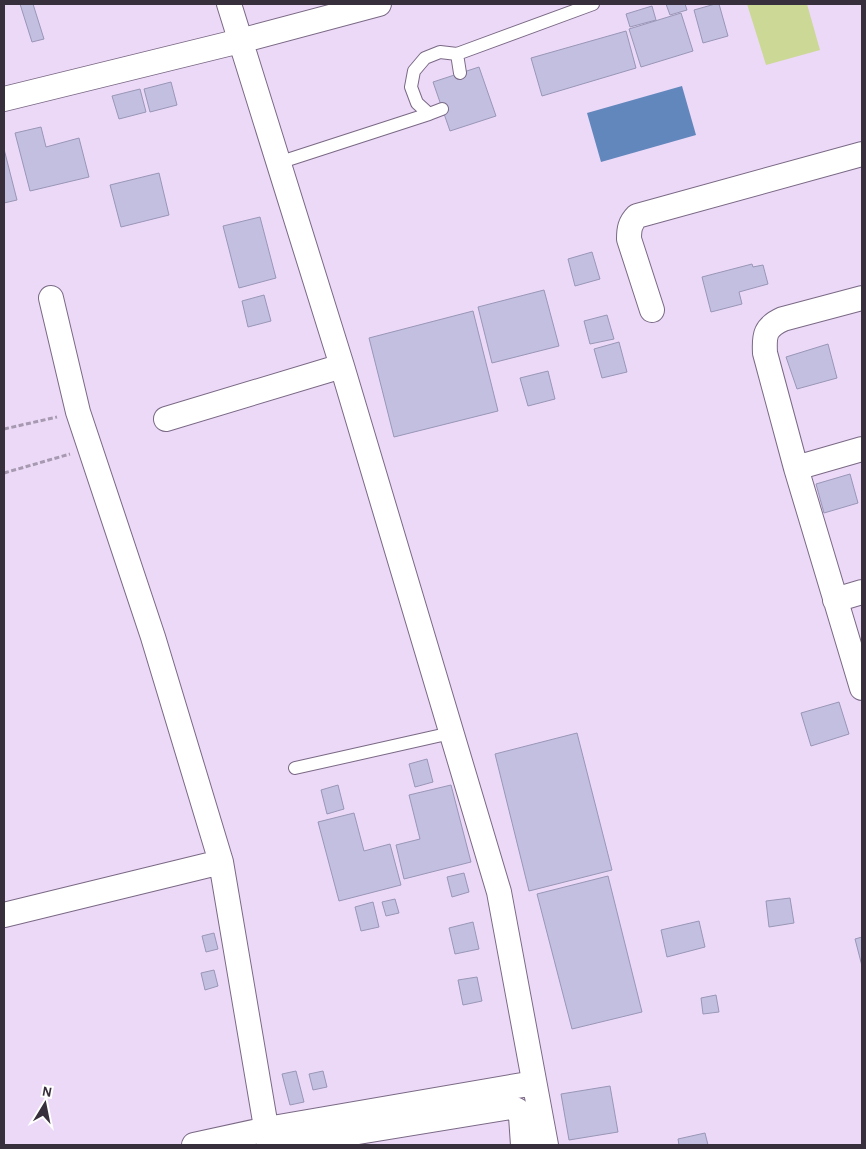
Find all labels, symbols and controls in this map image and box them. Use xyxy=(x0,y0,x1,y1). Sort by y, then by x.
north arrow xyxy=(20,1079,70,1129)
text: N xyxy=(41,1084,53,1100)

